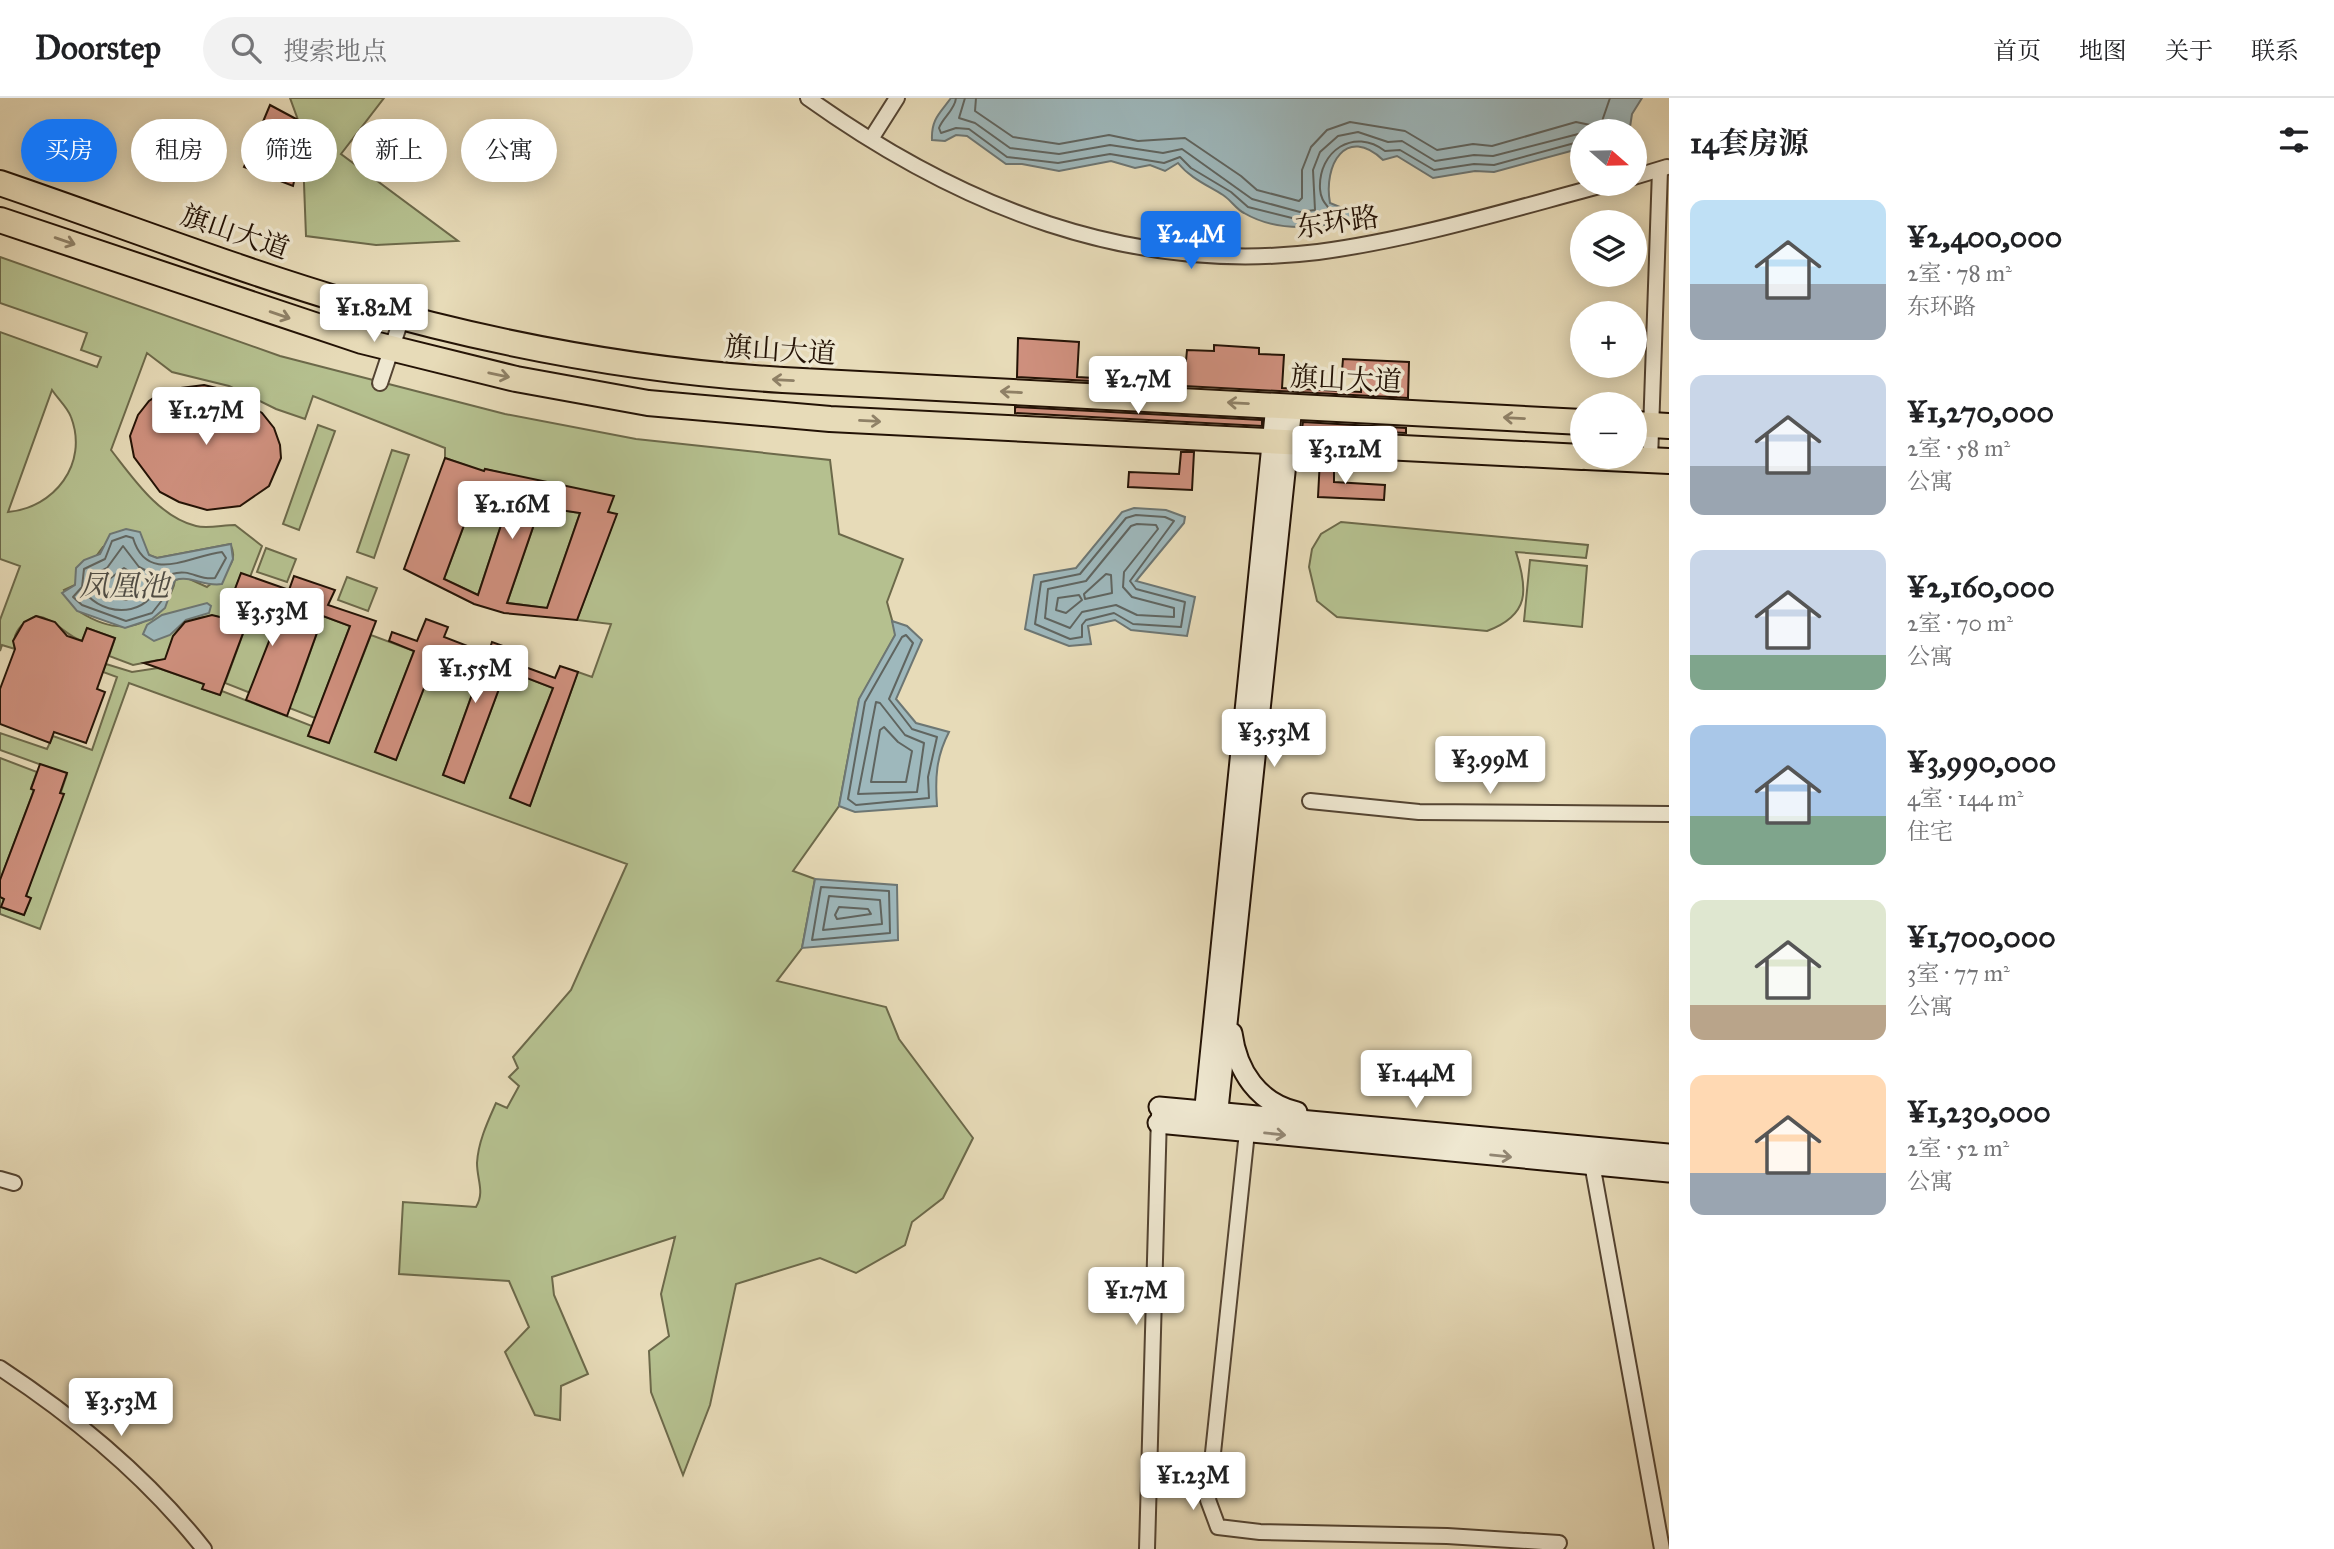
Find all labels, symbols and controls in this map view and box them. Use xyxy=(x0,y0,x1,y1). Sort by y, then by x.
search box xyxy=(203,17,693,80)
text: Doorstep xyxy=(35,28,161,68)
icon: search xyxy=(227,29,265,67)
text: 搜索地点 xyxy=(283,35,387,67)
text: 首页 xyxy=(1993,36,2041,66)
text: 地图 xyxy=(2079,36,2127,66)
text: 关于 xyxy=(2165,36,2213,66)
text: 联系 xyxy=(2251,36,2299,66)
chip: 买房 xyxy=(21,119,117,182)
chip: 租房 xyxy=(131,119,227,182)
chip: 筛选 xyxy=(241,119,337,182)
chip: 新上 xyxy=(351,119,447,182)
chip: 公寓 xyxy=(461,119,557,182)
north arrow xyxy=(1570,119,1647,196)
map controls xyxy=(1570,119,1647,469)
icon: filters xyxy=(2275,121,2313,159)
text: 14套房源 xyxy=(1690,125,1809,161)
street label: 旗山大道 xyxy=(176,197,294,267)
street label: 东环路 xyxy=(1293,199,1381,245)
button: layers xyxy=(1570,210,1647,287)
pin: ¥2.4M xyxy=(1142,212,1240,271)
text: ¥2,400,000 xyxy=(1907,219,2062,255)
text: ¥2.4M xyxy=(1157,220,1225,248)
icon: home xyxy=(1746,228,1830,312)
one-way arrow xyxy=(53,236,75,249)
text: 2室 · 78 m² xyxy=(1907,259,2012,287)
pin: ¥1.82M xyxy=(317,285,431,344)
text: 东环路 xyxy=(1907,292,1976,320)
text: ¥1.82M xyxy=(336,293,412,321)
button: + xyxy=(1570,301,1647,378)
one-way arrow xyxy=(268,310,290,322)
street label: 旗山大道 xyxy=(723,329,837,371)
pin: ¥2.7M xyxy=(1089,356,1187,416)
street label: 旗山大道 xyxy=(1289,359,1403,399)
text: ¥2.7M xyxy=(1105,365,1171,393)
one-way arrow xyxy=(487,369,510,382)
one-way arrow xyxy=(773,373,795,386)
one-way arrow xyxy=(999,386,1022,399)
pin: ¥1.27M xyxy=(149,388,263,447)
button: − xyxy=(1570,392,1647,469)
text: ¥1,270,000 xyxy=(1907,394,2054,430)
text: ¥1.27M xyxy=(168,396,244,424)
one-way arrow xyxy=(1227,397,1250,410)
icon: home xyxy=(1746,403,1830,487)
one-way arrow xyxy=(1503,411,1526,424)
one-way arrow xyxy=(858,415,881,428)
pin: ¥3.12M xyxy=(1288,426,1402,486)
text: 2室 · 58 m² xyxy=(1907,434,2010,462)
text: ¥3.12M xyxy=(1308,435,1382,463)
text: 公寓 xyxy=(1907,467,1953,495)
pin: ¥2.16M xyxy=(455,482,569,541)
text: ¥2.16M xyxy=(474,490,550,518)
water label: 凤凰池 xyxy=(79,568,172,604)
text: ¥2,160,000 xyxy=(1907,569,2055,605)
icon: home xyxy=(1746,578,1830,662)
pin: ¥3.53M xyxy=(215,588,329,648)
text: ¥3.53M xyxy=(236,597,308,625)
text: 2室 · 70 m² xyxy=(1907,609,2013,637)
text: 公寓 xyxy=(1907,642,1953,670)
pin: ¥1.55M xyxy=(418,646,532,705)
text: ¥1.55M xyxy=(438,654,512,682)
pin: ¥3.53M xyxy=(1217,710,1331,769)
text: ¥3.53M xyxy=(1238,718,1310,746)
pin: ¥3.99M xyxy=(1433,736,1547,796)
text: ¥3,990,000 xyxy=(1907,744,2056,780)
text: ¥3.99M xyxy=(1451,745,1529,773)
icon: home xyxy=(1746,753,1830,837)
text: 4室 · 144 m² xyxy=(1907,784,2023,812)
text: 住宅 xyxy=(1907,817,1953,845)
text: ¥1,700,000 xyxy=(1907,919,2056,955)
icon: home xyxy=(1746,928,1830,1012)
text: 3室 · 77 m² xyxy=(1907,959,2010,987)
text: 公寓 xyxy=(1907,992,1953,1020)
pin: ¥1.44M xyxy=(1359,1051,1473,1110)
text: ¥1.44M xyxy=(1377,1059,1455,1087)
text: ¥1,230,000 xyxy=(1907,1094,2051,1130)
icon: home xyxy=(1746,1103,1830,1187)
one-way arrow xyxy=(1263,1128,1286,1141)
text: 2室 · 52 m² xyxy=(1907,1134,2009,1162)
one-way arrow xyxy=(1490,1150,1512,1163)
text: 公寓 xyxy=(1907,1167,1953,1195)
pin: ¥1.7M xyxy=(1087,1268,1185,1327)
text: ¥1.7M xyxy=(1104,1276,1168,1304)
pin: ¥3.53M xyxy=(64,1378,178,1438)
text: ¥3.53M xyxy=(85,1387,157,1415)
pin: ¥1.23M xyxy=(1136,1452,1250,1512)
text: ¥1.23M xyxy=(1156,1461,1230,1489)

